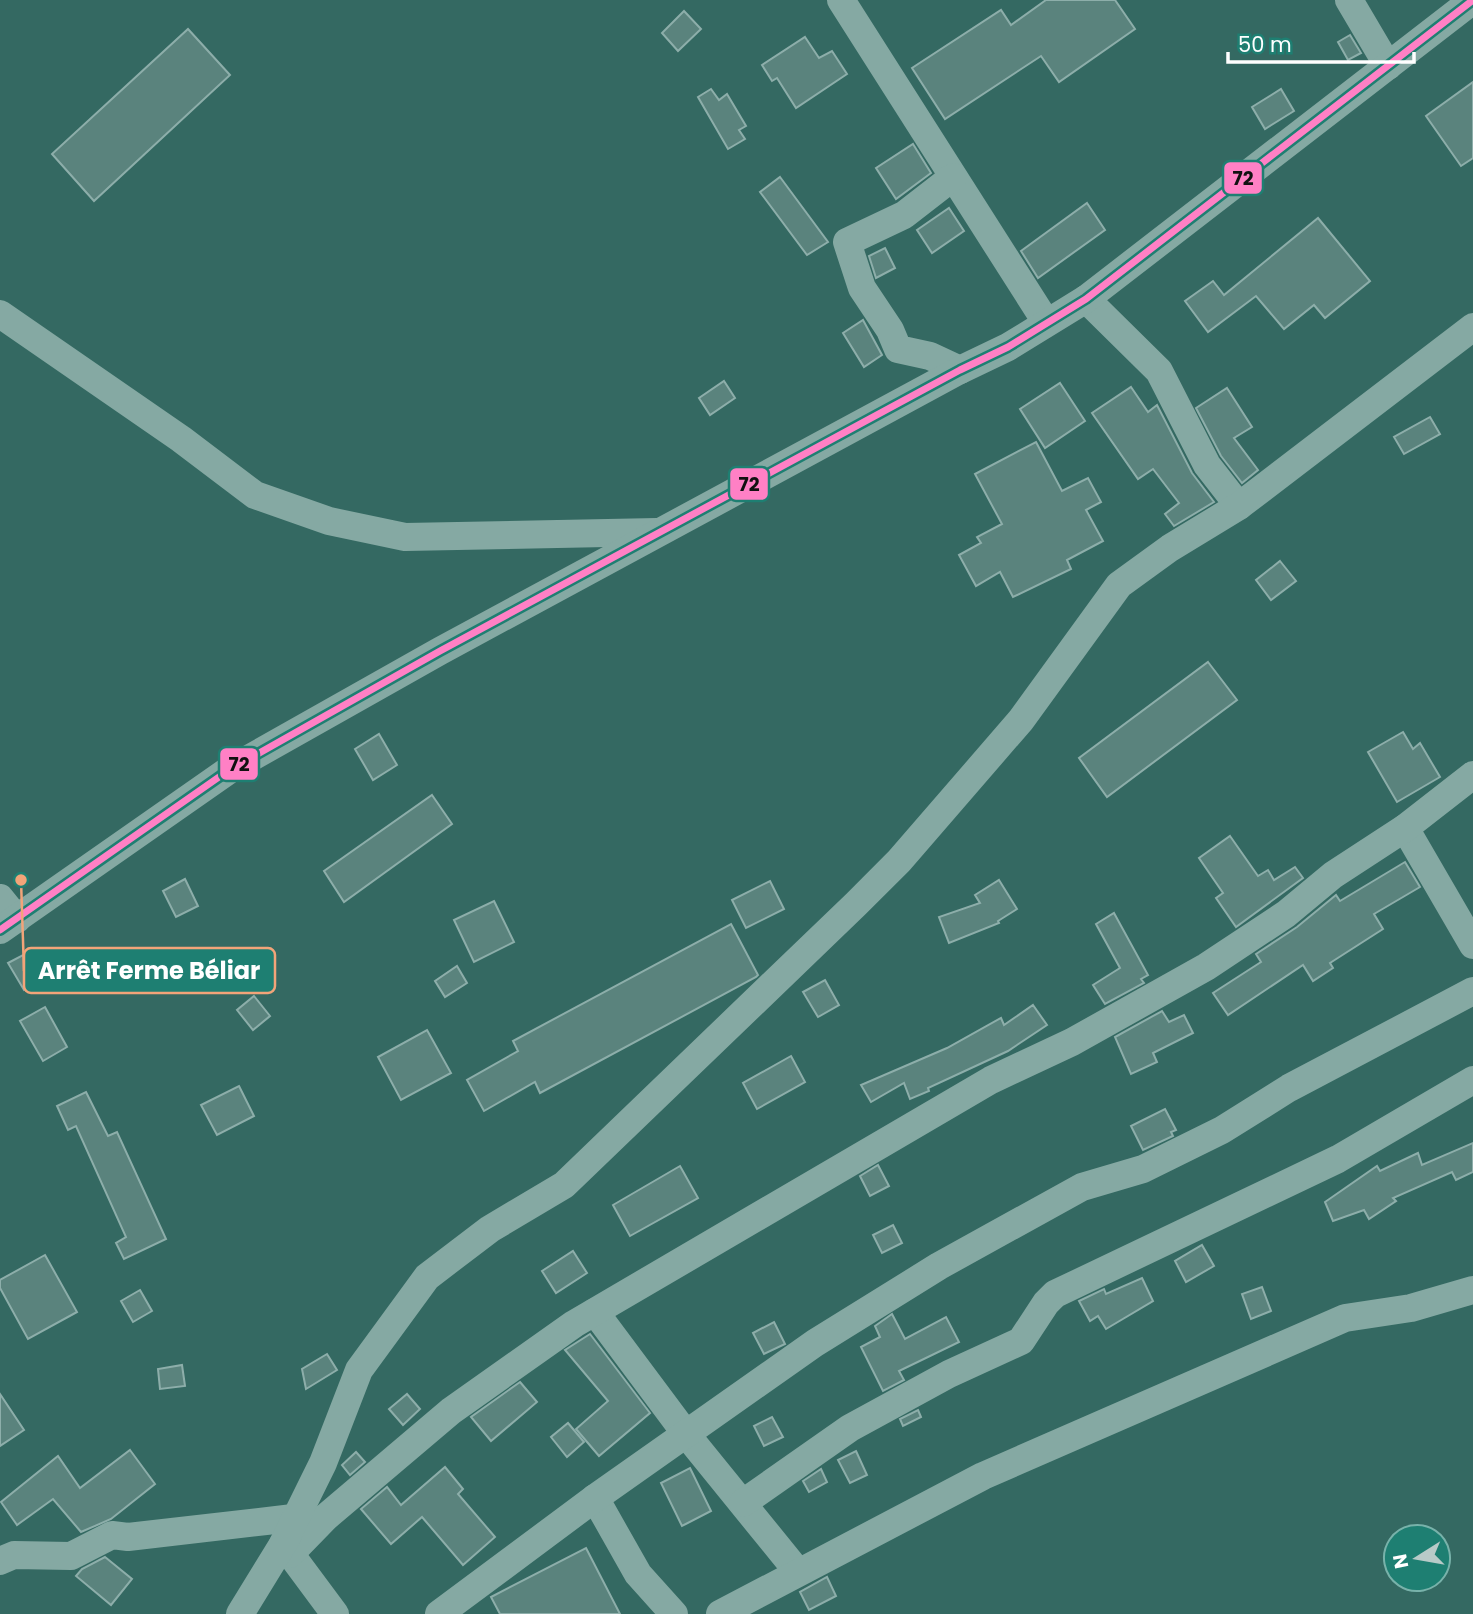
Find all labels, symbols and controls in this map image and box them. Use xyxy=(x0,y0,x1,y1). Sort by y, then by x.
scale bar xyxy=(1228,21,1414,65)
text: 50 m xyxy=(1238,30,1292,59)
line badge: 72 xyxy=(1223,161,1263,195)
text: 72 xyxy=(1232,165,1254,192)
line badge: 72 xyxy=(729,467,769,501)
text: 72 xyxy=(738,471,760,498)
line badge: 72 xyxy=(219,747,259,781)
text: 72 xyxy=(228,751,250,778)
callout: Arrêt Ferme Béliar xyxy=(24,948,275,993)
text: Arrêt Ferme Béliar xyxy=(38,954,260,987)
north arrow xyxy=(1382,1523,1452,1593)
text: N xyxy=(1386,1552,1415,1571)

